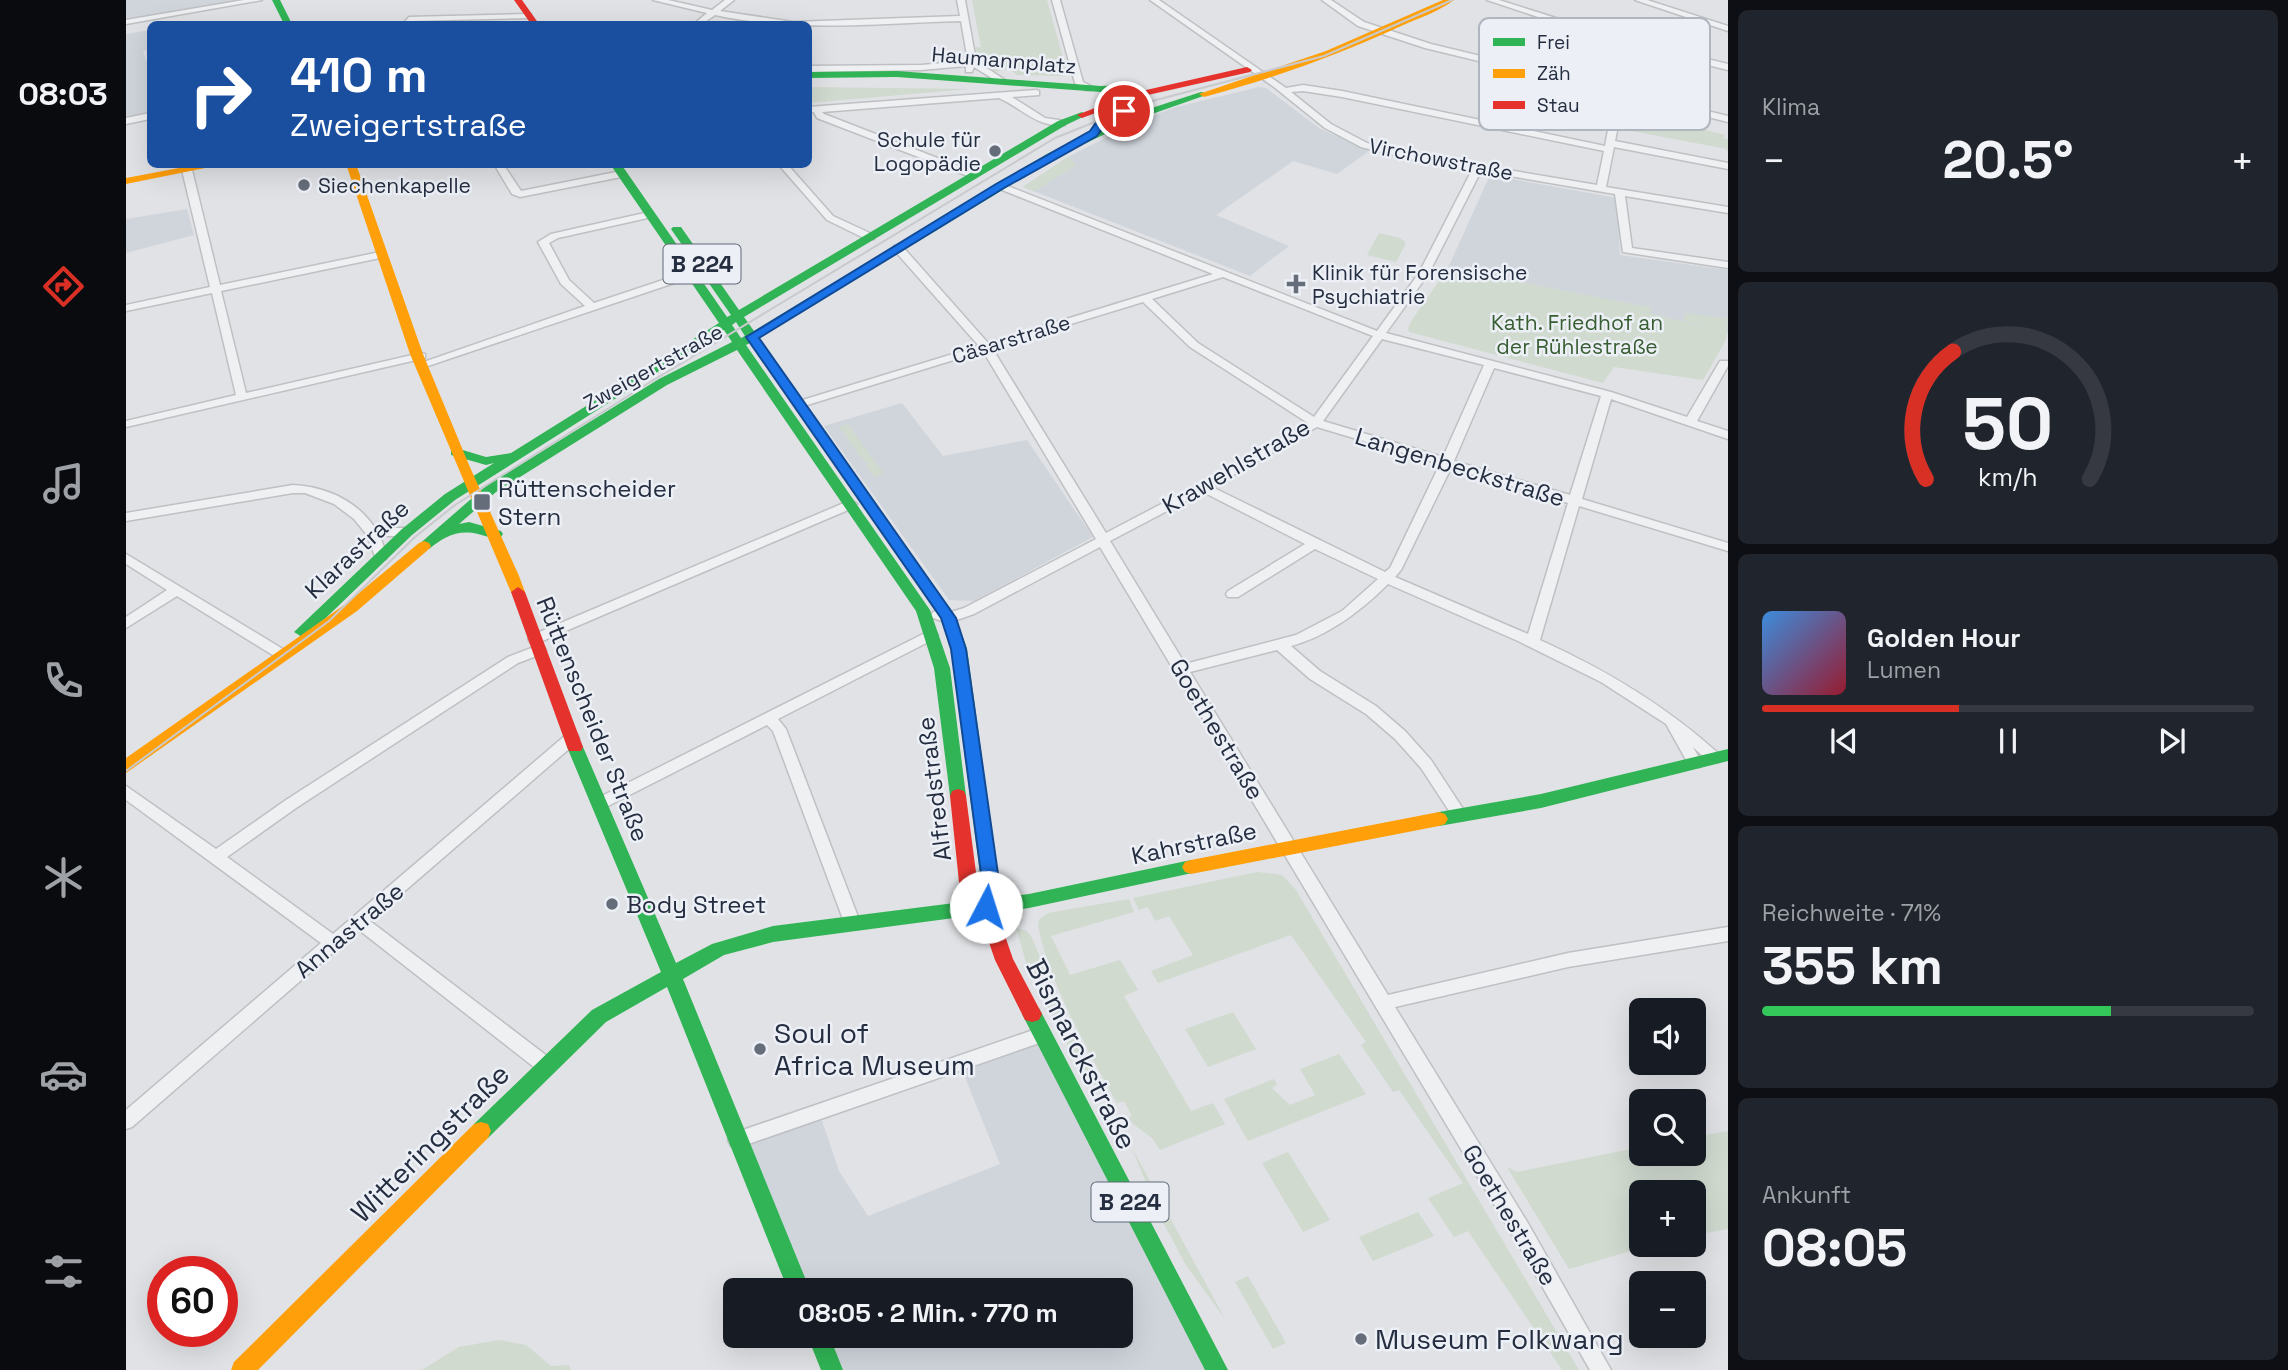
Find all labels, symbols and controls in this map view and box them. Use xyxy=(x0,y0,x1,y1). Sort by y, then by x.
legend xyxy=(1479,18,1710,130)
text: Frei xyxy=(1537,30,1570,55)
street label: Haumannplatz xyxy=(931,40,1077,80)
text: 410 m xyxy=(290,44,428,106)
icon: right xyxy=(175,49,266,140)
text: Zäh xyxy=(1537,61,1571,86)
text: 08:03 xyxy=(18,74,108,114)
pin xyxy=(1094,81,1154,141)
icon: arrive xyxy=(1105,92,1143,130)
text: Klima xyxy=(1762,92,1820,122)
text: Stau xyxy=(1537,93,1580,118)
text: Zweigertstraße xyxy=(290,105,527,145)
place label: Schule für Logopädie xyxy=(874,126,981,177)
text: 20.5° xyxy=(1942,127,2074,193)
street label: Virchowstraße xyxy=(1367,132,1515,186)
text: − xyxy=(1762,137,1786,185)
text: + xyxy=(2230,137,2254,185)
marker: Schule für Logopädie xyxy=(987,143,1003,159)
place label: Siechenkapelle xyxy=(318,172,471,199)
marker: Siechenkapelle xyxy=(296,177,312,193)
road number: B 224 xyxy=(664,244,740,284)
place label: Klinik für Forensische Psychiatrie xyxy=(1312,259,1527,310)
icon: directions xyxy=(39,262,88,311)
marker: Klinik für Forensische Psychiatrie xyxy=(1286,274,1306,294)
street label: Cäsarstraße xyxy=(949,308,1073,370)
park label: Kath. Friedhof an der Rühlestraße xyxy=(1491,309,1663,360)
street label: Zweigertstraße xyxy=(579,318,727,416)
text: 50 xyxy=(1963,377,2053,470)
street label: Krawehlstraße xyxy=(1156,411,1316,521)
street label: Langenbeckstraße xyxy=(1351,420,1569,514)
icon: music xyxy=(39,459,88,508)
text: km/h xyxy=(1978,461,2038,493)
place label: Rüttenscheider Stern xyxy=(498,473,676,532)
marker: Rüttenscheider Stern xyxy=(472,492,492,512)
street label: Klarastraße xyxy=(298,493,416,605)
street label: Rüttenscheider Straße xyxy=(530,592,656,846)
text: Golden Hour xyxy=(1867,621,2021,655)
street label: Goethestraße xyxy=(1163,653,1271,805)
text: Lumen xyxy=(1867,655,1941,685)
icon: phone xyxy=(39,656,88,705)
street label: Alfredstraße xyxy=(910,715,958,863)
icon: previous xyxy=(1825,722,1863,760)
icon: pause xyxy=(1989,722,2027,760)
icon: next xyxy=(2153,722,2191,760)
street label: Kahrstraße xyxy=(1129,815,1259,871)
icon: climate xyxy=(39,853,88,902)
position arrow xyxy=(949,870,1023,944)
street label: Annastraße xyxy=(288,875,410,985)
place label: Body Street xyxy=(626,889,766,920)
marker: Body Street xyxy=(604,896,620,912)
text: Reichweite · 71% xyxy=(1762,898,1941,928)
text: 355 km xyxy=(1762,933,1943,999)
street label: Bismarckstraße xyxy=(1018,953,1146,1155)
map controls xyxy=(1629,998,1706,1348)
button: sound xyxy=(1629,998,1706,1075)
place label: Soul of Africa Museum xyxy=(774,1015,975,1083)
marker: Soul of Africa Museum xyxy=(752,1041,768,1057)
icon: car xyxy=(39,1050,88,1099)
street label: Witteringstraße xyxy=(343,1056,517,1230)
button: search xyxy=(1629,1089,1706,1166)
street label: Goethestraße xyxy=(1456,1139,1564,1291)
button: + xyxy=(1629,1180,1706,1257)
text: Ankunft xyxy=(1762,1180,1851,1210)
road number: B 224 xyxy=(1091,1182,1168,1222)
text: 08:05 xyxy=(1762,1215,1907,1281)
icon: filters xyxy=(39,1247,88,1296)
speed limit sign: 60 xyxy=(147,1256,238,1347)
button: − xyxy=(1629,1271,1706,1348)
text: 08:05 · 2 Min. · 770 m xyxy=(798,1296,1058,1330)
place label: Museum Folkwang xyxy=(1375,1321,1624,1357)
marker: Museum Folkwang xyxy=(1353,1331,1369,1347)

